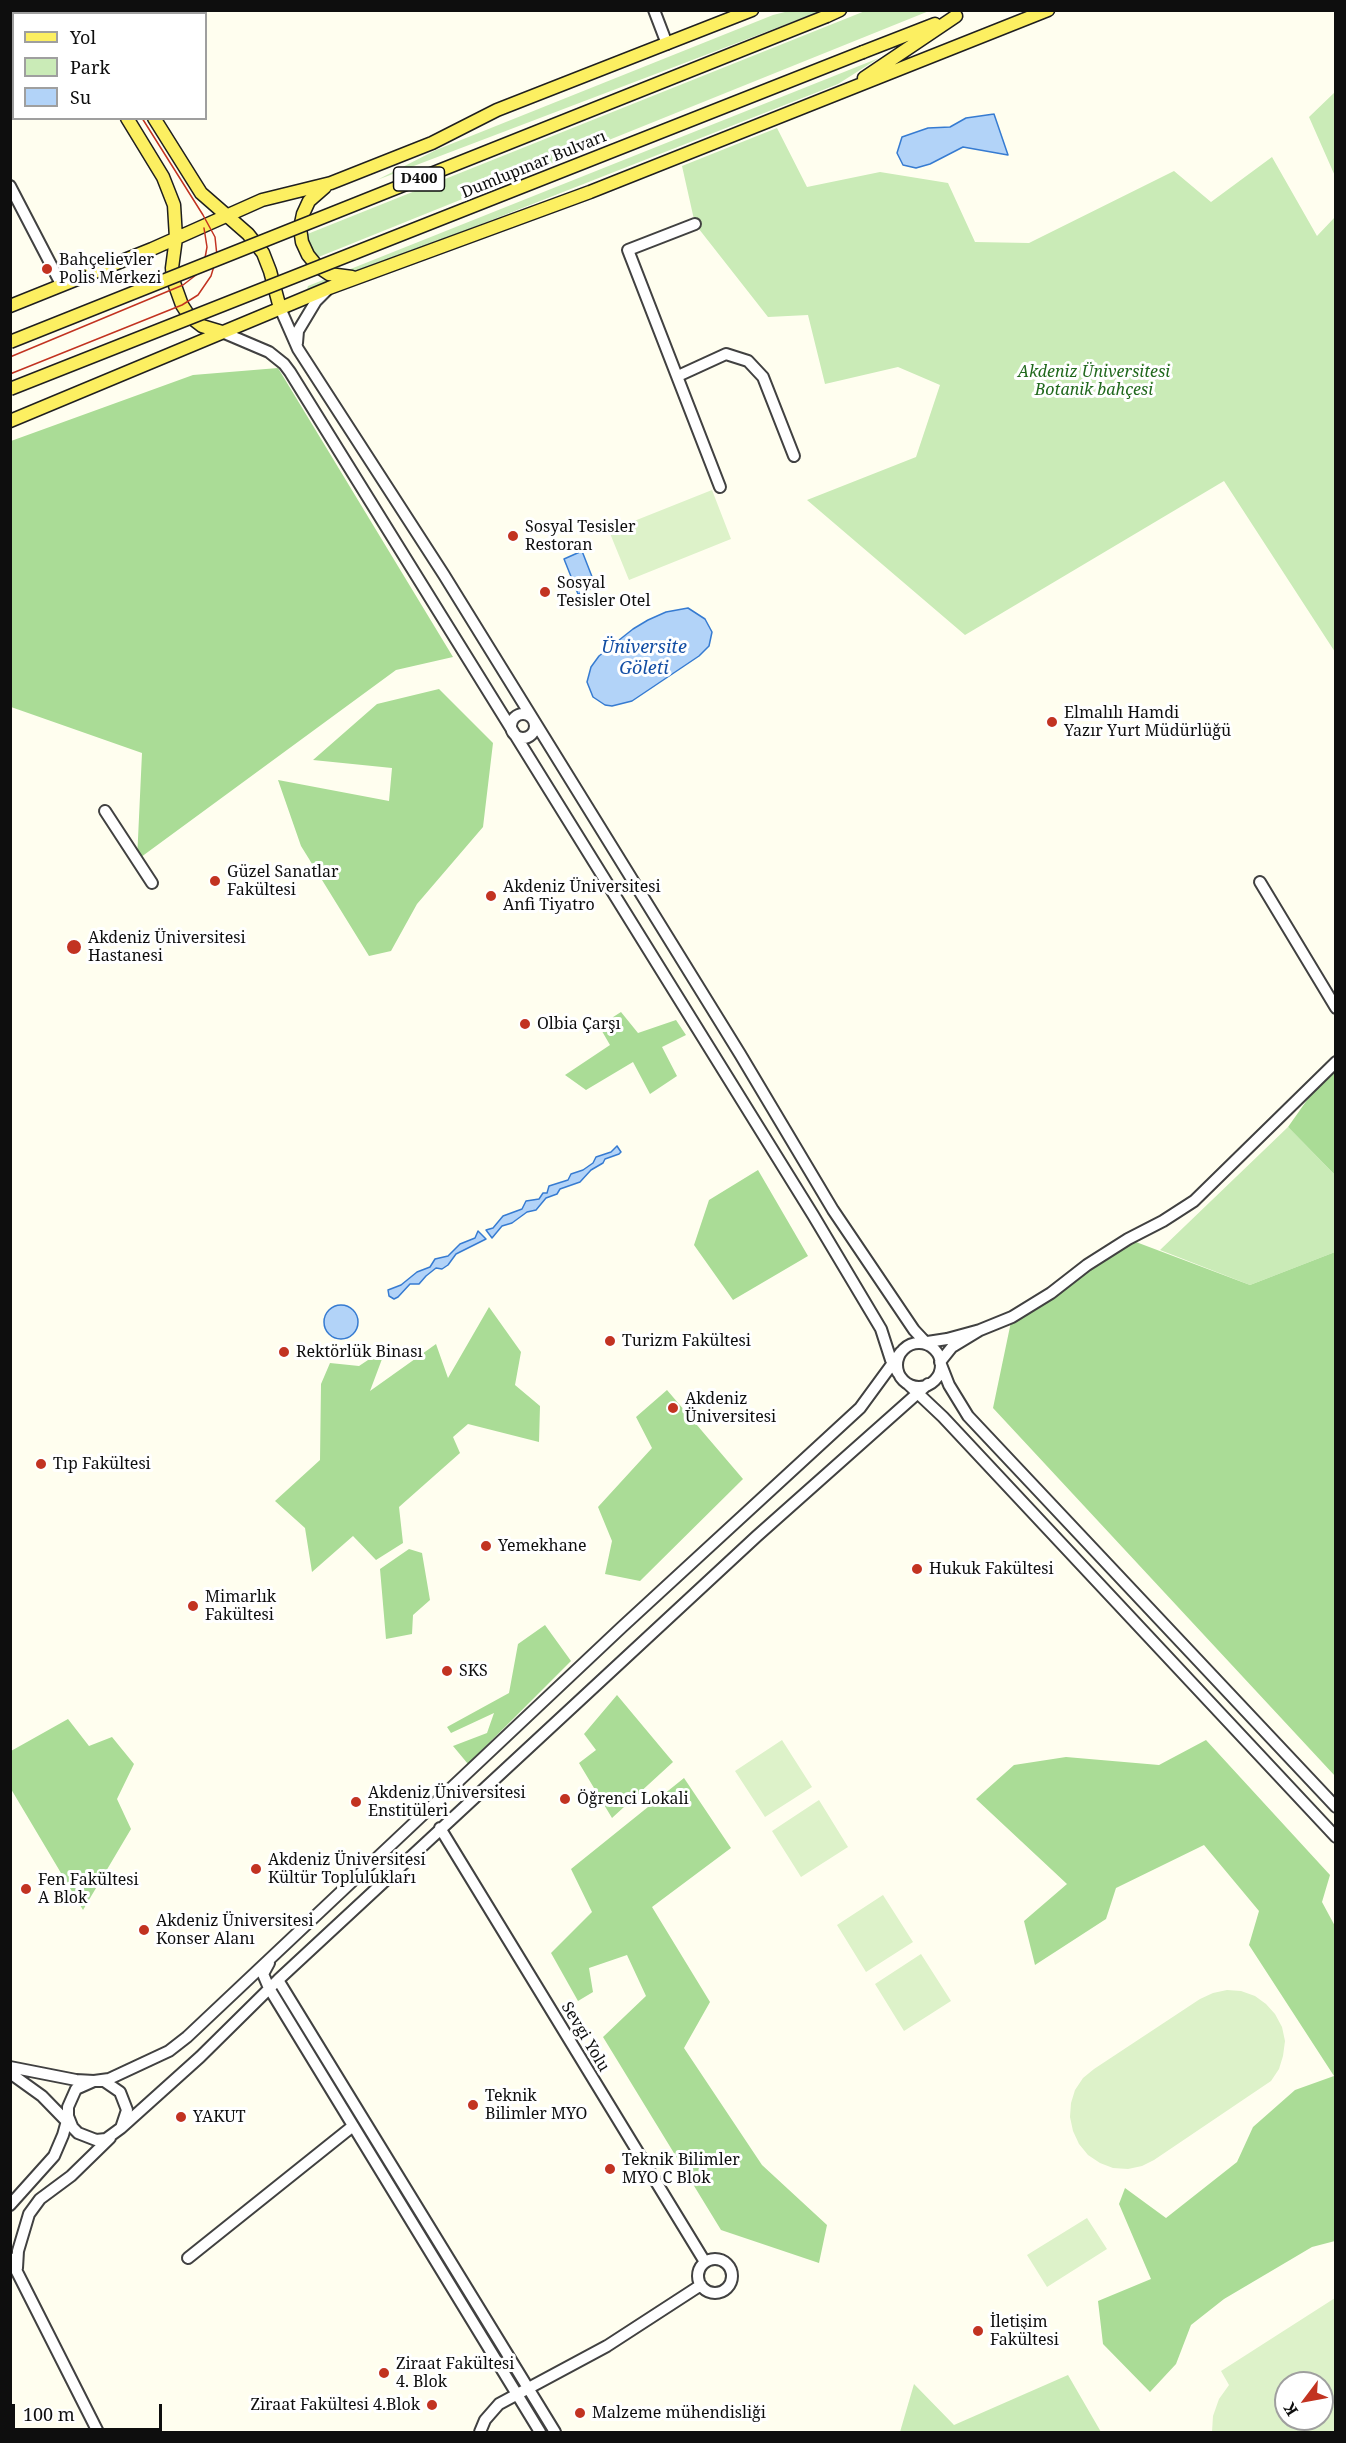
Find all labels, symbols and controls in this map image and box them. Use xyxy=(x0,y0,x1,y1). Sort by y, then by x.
legend xyxy=(12,12,207,120)
text: Yol xyxy=(70,25,96,49)
text: Park xyxy=(70,55,110,79)
text: Su xyxy=(70,85,91,109)
street label: Dumlupınar Bulvarı xyxy=(459,127,609,203)
road number: D400 xyxy=(394,167,444,191)
place label: Bahçelievler Polis Merkezi xyxy=(59,250,161,288)
marker: Bahçelievler Polis Merkezi xyxy=(40,262,54,276)
park label: Akdeniz Üniversitesi Botanik bahçesi xyxy=(1018,362,1170,400)
place label: Sosyal Tesisler Restoran xyxy=(525,517,635,555)
marker: Sosyal Tesisler Restoran xyxy=(506,529,520,543)
place label: Sosyal Tesisler Otel xyxy=(557,573,650,611)
marker: Sosyal Tesisler Otel xyxy=(538,585,552,599)
water label: Üniversite Göleti xyxy=(601,637,687,680)
place label: Elmalılı Hamdi Yazır Yurt Müdürlüğü xyxy=(1064,703,1231,741)
marker: Elmalılı Hamdi Yazır Yurt Müdürlüğü xyxy=(1045,715,1059,729)
place label: Güzel Sanatlar Fakültesi xyxy=(227,862,339,900)
marker: Güzel Sanatlar Fakültesi xyxy=(208,874,222,888)
place label: Akdeniz Üniversitesi Anfi Tiyatro xyxy=(503,877,661,915)
marker: Akdeniz Üniversitesi Anfi Tiyatro xyxy=(484,889,498,903)
place label: Akdeniz Üniversitesi Hastanesi xyxy=(88,928,246,966)
marker: Akdeniz Üniversitesi Hastanesi xyxy=(65,938,83,956)
place label: Olbia Çarşı xyxy=(537,1014,621,1034)
marker: Olbia Çarşı xyxy=(518,1017,532,1031)
place label: Turizm Fakültesi xyxy=(622,1331,751,1351)
marker: Turizm Fakültesi xyxy=(603,1334,617,1348)
place label: Rektörlük Binası xyxy=(296,1342,423,1362)
marker: Rektörlük Binası xyxy=(277,1345,291,1359)
place label: Akdeniz Üniversitesi xyxy=(685,1389,776,1427)
marker: Akdeniz Üniversitesi xyxy=(666,1401,680,1415)
place label: Tıp Fakültesi xyxy=(53,1454,151,1474)
marker: Tıp Fakültesi xyxy=(34,1457,48,1471)
place label: Yemekhane xyxy=(498,1536,587,1556)
marker: Yemekhane xyxy=(479,1539,493,1553)
place label: Hukuk Fakültesi xyxy=(929,1559,1054,1579)
marker: Hukuk Fakültesi xyxy=(910,1562,924,1576)
place label: Mimarlık Fakültesi xyxy=(205,1587,276,1625)
marker: Mimarlık Fakültesi xyxy=(186,1599,200,1613)
place label: SKS xyxy=(459,1661,488,1681)
marker: SKS xyxy=(440,1664,454,1678)
place label: Akdeniz Üniversitesi Enstitüleri xyxy=(368,1783,526,1821)
place label: Öğrenci Lokali xyxy=(577,1789,689,1809)
marker: Öğrenci Lokali xyxy=(558,1792,572,1806)
marker: Akdeniz Üniversitesi Enstitüleri xyxy=(349,1795,363,1809)
place label: Akdeniz Üniversitesi Kültür Toplulukları xyxy=(268,1850,426,1888)
marker: Akdeniz Üniversitesi Kültür Toplulukları xyxy=(249,1862,263,1876)
place label: Fen Fakültesi A Blok xyxy=(38,1870,139,1908)
marker: Fen Fakültesi A Blok xyxy=(19,1882,33,1896)
place label: Akdeniz Üniversitesi Konser Alanı xyxy=(156,1911,314,1949)
marker: Akdeniz Üniversitesi Konser Alanı xyxy=(137,1923,151,1937)
street label: Sevgi Yolu xyxy=(557,1999,613,2075)
place label: Teknik Bilimler MYO xyxy=(485,2086,587,2124)
marker: Teknik Bilimler MYO xyxy=(466,2098,480,2112)
place label: YAKUT xyxy=(193,2107,246,2127)
marker: YAKUT xyxy=(174,2110,188,2124)
place label: Teknik Bilimler MYO C Blok xyxy=(622,2150,740,2188)
marker: Teknik Bilimler MYO C Blok xyxy=(603,2162,617,2176)
place label: İletişim Fakültesi xyxy=(990,2312,1059,2350)
marker: İletişim Fakültesi xyxy=(971,2324,985,2338)
place label: Ziraat Fakültesi 4. Blok xyxy=(396,2354,514,2392)
marker: Ziraat Fakültesi 4. Blok xyxy=(377,2366,391,2380)
north arrow xyxy=(1274,2371,1334,2431)
scale bar xyxy=(15,2392,165,2430)
place label: Ziraat Fakültesi 4.Blok xyxy=(250,2395,420,2415)
marker: Ziraat Fakültesi 4.Blok xyxy=(425,2398,439,2412)
text: K xyxy=(1278,2399,1303,2420)
text: 100 m xyxy=(23,2402,75,2426)
place label: Malzeme mühendisliği xyxy=(592,2403,766,2423)
marker: Malzeme mühendisliği xyxy=(573,2406,587,2420)

